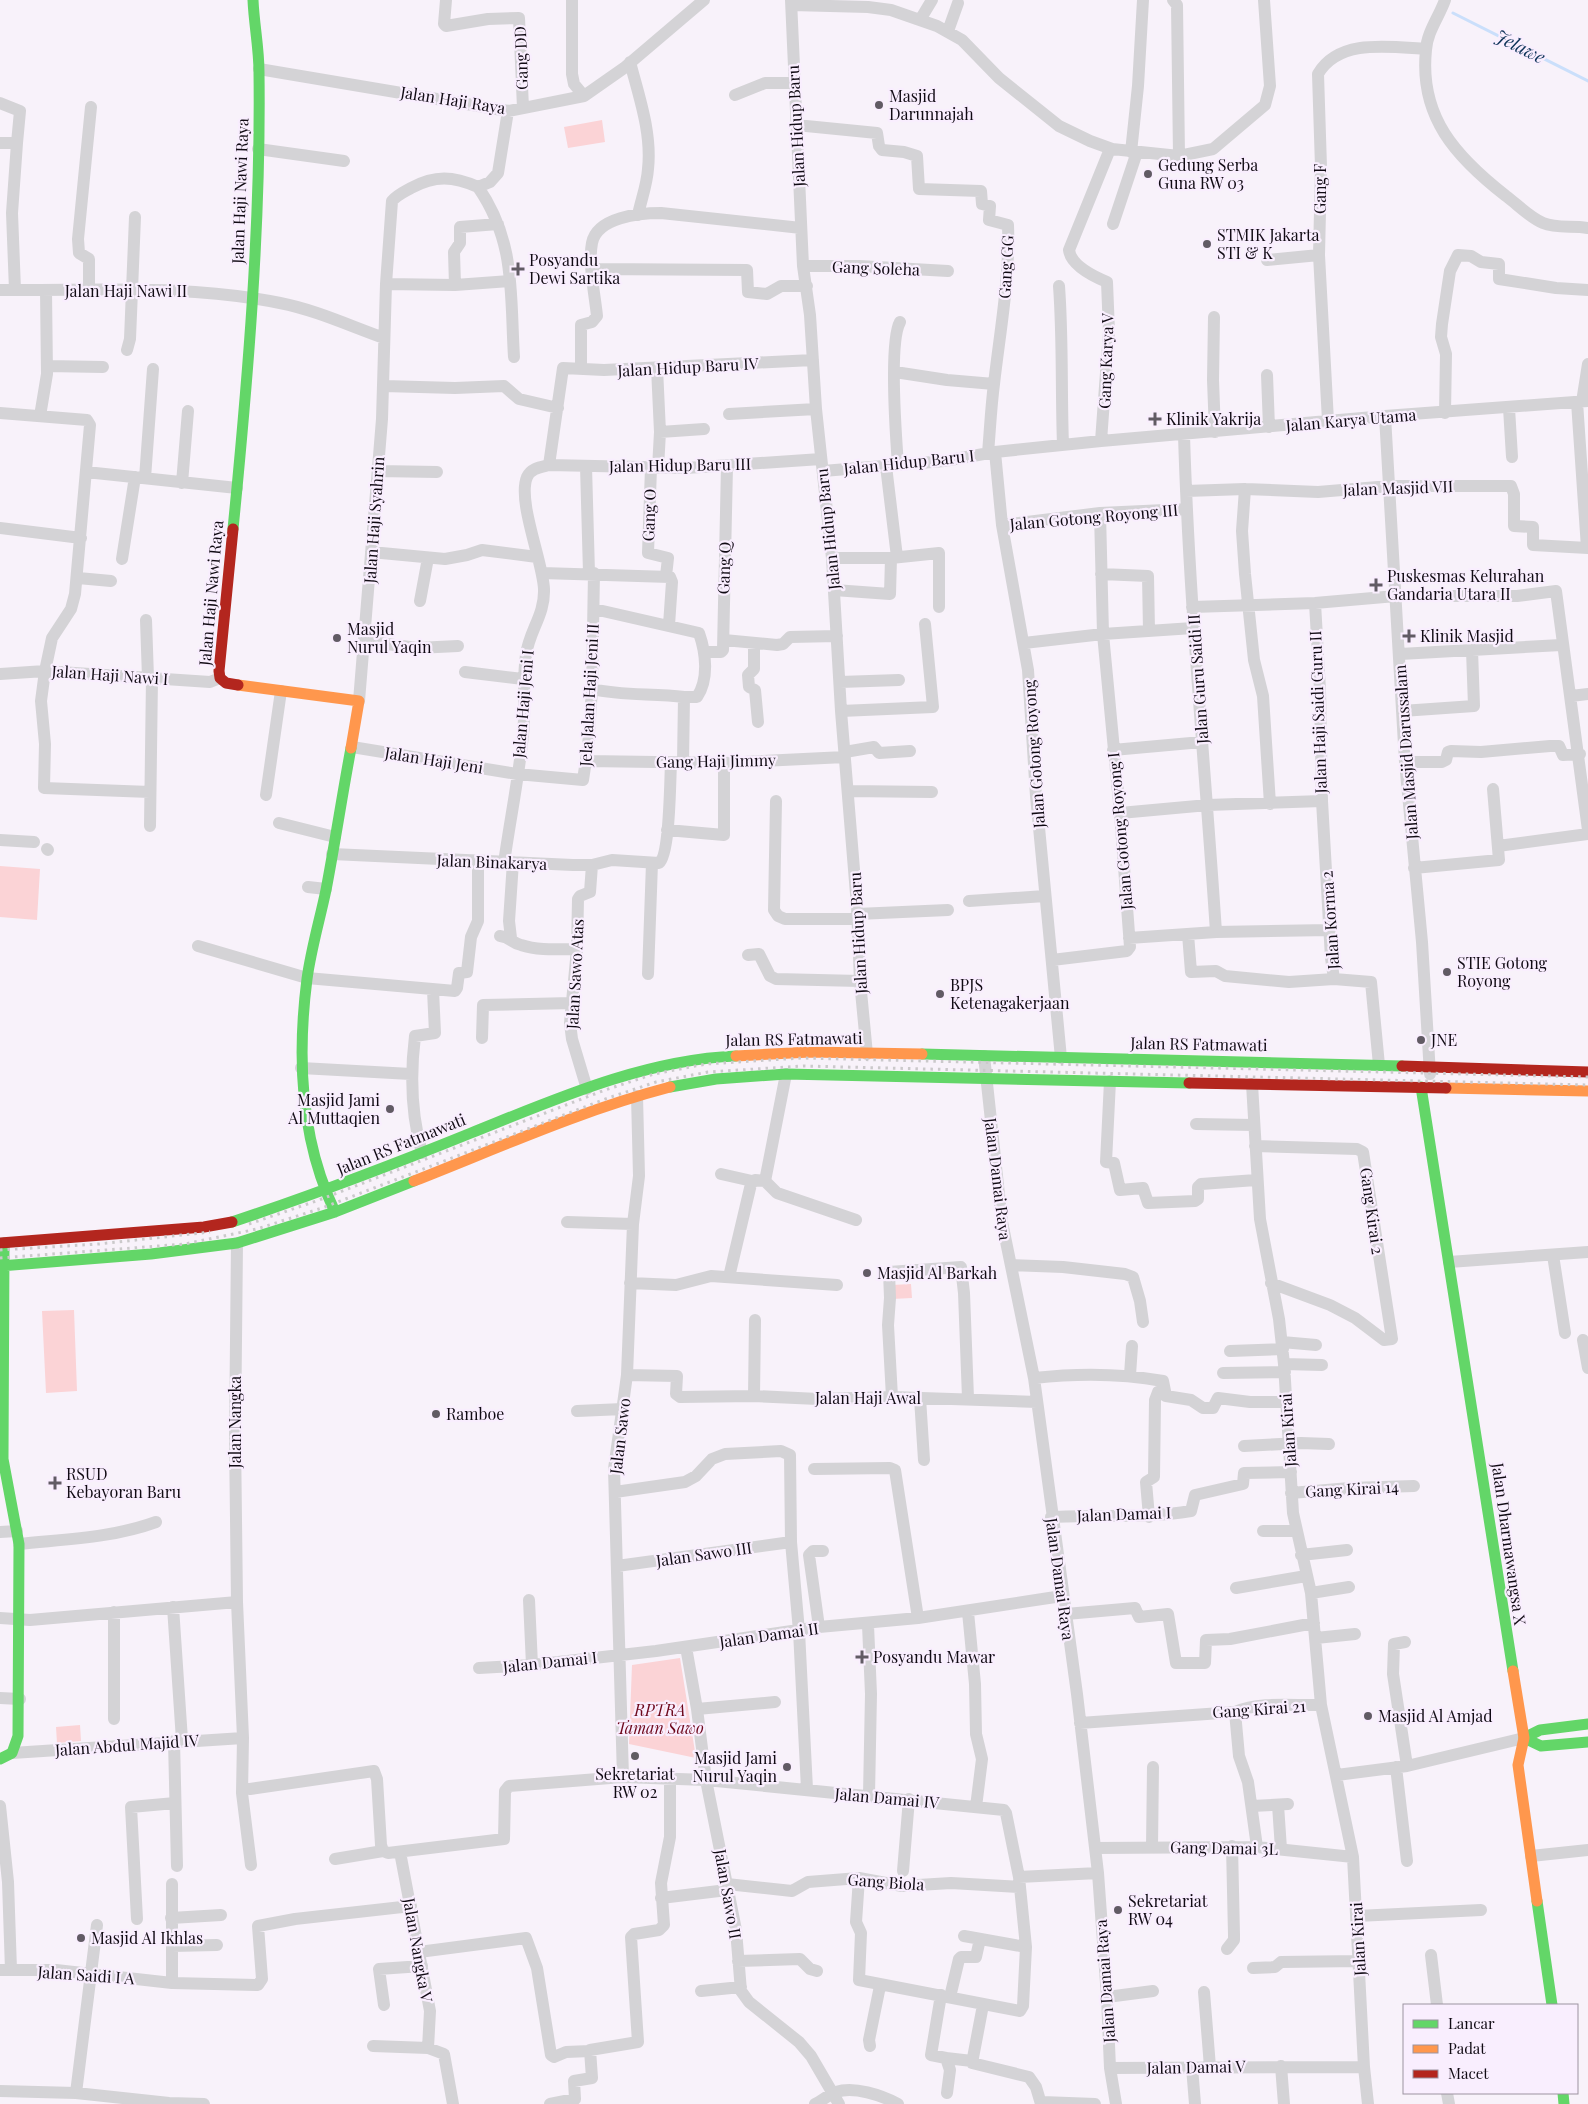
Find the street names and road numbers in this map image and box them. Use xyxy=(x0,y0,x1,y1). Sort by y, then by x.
street label: Gang DD xyxy=(509,26,532,90)
street label: Jalan Hidup Baru xyxy=(782,65,809,188)
street label: Jalan Haji Raya xyxy=(398,81,507,118)
street label: Jalan Haji Nawi Raya xyxy=(226,118,253,265)
street label: Gang F xyxy=(1309,164,1330,214)
street label: Gang GG xyxy=(993,235,1018,299)
street label: Gang Soleha xyxy=(832,255,920,280)
street label: Jalan Haji Nawi II xyxy=(64,280,187,301)
street label: Gang Karya V xyxy=(1093,312,1118,409)
street label: Jalan Hidup Baru IV xyxy=(616,352,760,381)
street label: Jalan Karya Utama xyxy=(1284,403,1417,436)
street label: Jalan Hidup Baru I xyxy=(842,444,975,479)
street label: Jalan Hidup Baru III xyxy=(608,453,751,476)
street label: Jalan Haji Syahrin xyxy=(359,455,388,585)
street label: Jalan Hidup Baru xyxy=(811,467,844,592)
street label: Jalan Masjid VII xyxy=(1341,475,1454,500)
street label: Gang O xyxy=(637,488,660,542)
street label: Jalan Gotong Royong III xyxy=(1008,499,1179,534)
street label: Jalan Haji Nawi Raya xyxy=(194,519,227,668)
street label: Gang Q xyxy=(712,540,735,595)
street label: Jalan Guru Saidi II xyxy=(1182,613,1213,746)
street label: Jela Jalan Haji Jeni II xyxy=(574,623,603,768)
street label: Jalan Haji Saidi Guru II xyxy=(1304,630,1331,795)
street label: Jalan Haji Jeni I xyxy=(507,649,538,760)
street label: Jalan Haji Nawi I xyxy=(50,660,169,689)
street label: Jalan Masjid Darussalam xyxy=(1389,664,1422,841)
street label: Jalan Gotong Royong xyxy=(1018,679,1049,830)
street label: Jalan Haji Jeni xyxy=(382,741,485,778)
street label: Gang Haji Jimmy xyxy=(656,749,776,772)
street label: Jalan Gotong Royong I xyxy=(1102,751,1137,912)
street label: Jalan Binakarya xyxy=(435,849,548,874)
street label: Jalan Korma 2 xyxy=(1316,870,1343,971)
street label: Jalan Hidup Baru xyxy=(844,872,871,995)
street label: Jalan Sawo Atas xyxy=(561,918,588,1031)
street label: Jalan RS Fatmawati xyxy=(724,1027,863,1050)
street label: Jalan RS Fatmawati xyxy=(1129,1032,1268,1055)
street label: Jalan RS Fatmawati xyxy=(332,1108,469,1179)
street label: Jalan Damai Raya xyxy=(980,1115,1016,1241)
street label: Gang Kirai 2 xyxy=(1356,1166,1389,1256)
street label: Jalan Nangka xyxy=(224,1376,245,1469)
street label: Jalan Haji Awal xyxy=(814,1387,921,1408)
street label: Jalan Kirai xyxy=(1274,1392,1301,1469)
street label: Jalan Sawo xyxy=(604,1397,635,1476)
street label: Jalan Dharmawangsa X xyxy=(1488,1460,1531,1627)
street label: Gang Kirai 14 xyxy=(1305,1476,1399,1501)
street label: Jalan Damai I xyxy=(1075,1501,1172,1526)
street label: Jalan Damai Raya xyxy=(1041,1515,1079,1642)
street label: Jalan Sawo III xyxy=(654,1536,753,1571)
street label: Jalan Damai II xyxy=(717,1617,820,1652)
street label: Jalan Damai I xyxy=(501,1646,598,1677)
street label: Gang Kirai 21 xyxy=(1212,1695,1306,1722)
street label: Jalan Abdul Majid IV xyxy=(53,1729,201,1760)
street label: Jalan Damai IV xyxy=(833,1782,941,1813)
street label: Gang Damai 3L xyxy=(1170,1836,1278,1859)
street label: Jalan Sawo II xyxy=(710,1846,747,1941)
street label: Gang Biola xyxy=(847,1868,925,1895)
street label: Jalan Nangka V xyxy=(399,1895,438,2005)
street label: Jalan Kirai xyxy=(1345,1901,1370,1977)
street label: Jalan Damai Raya xyxy=(1090,1919,1119,2044)
street label: Jalan Saidi I A xyxy=(36,1961,136,1988)
street label: Jalan Damai V xyxy=(1145,2055,1246,2078)

